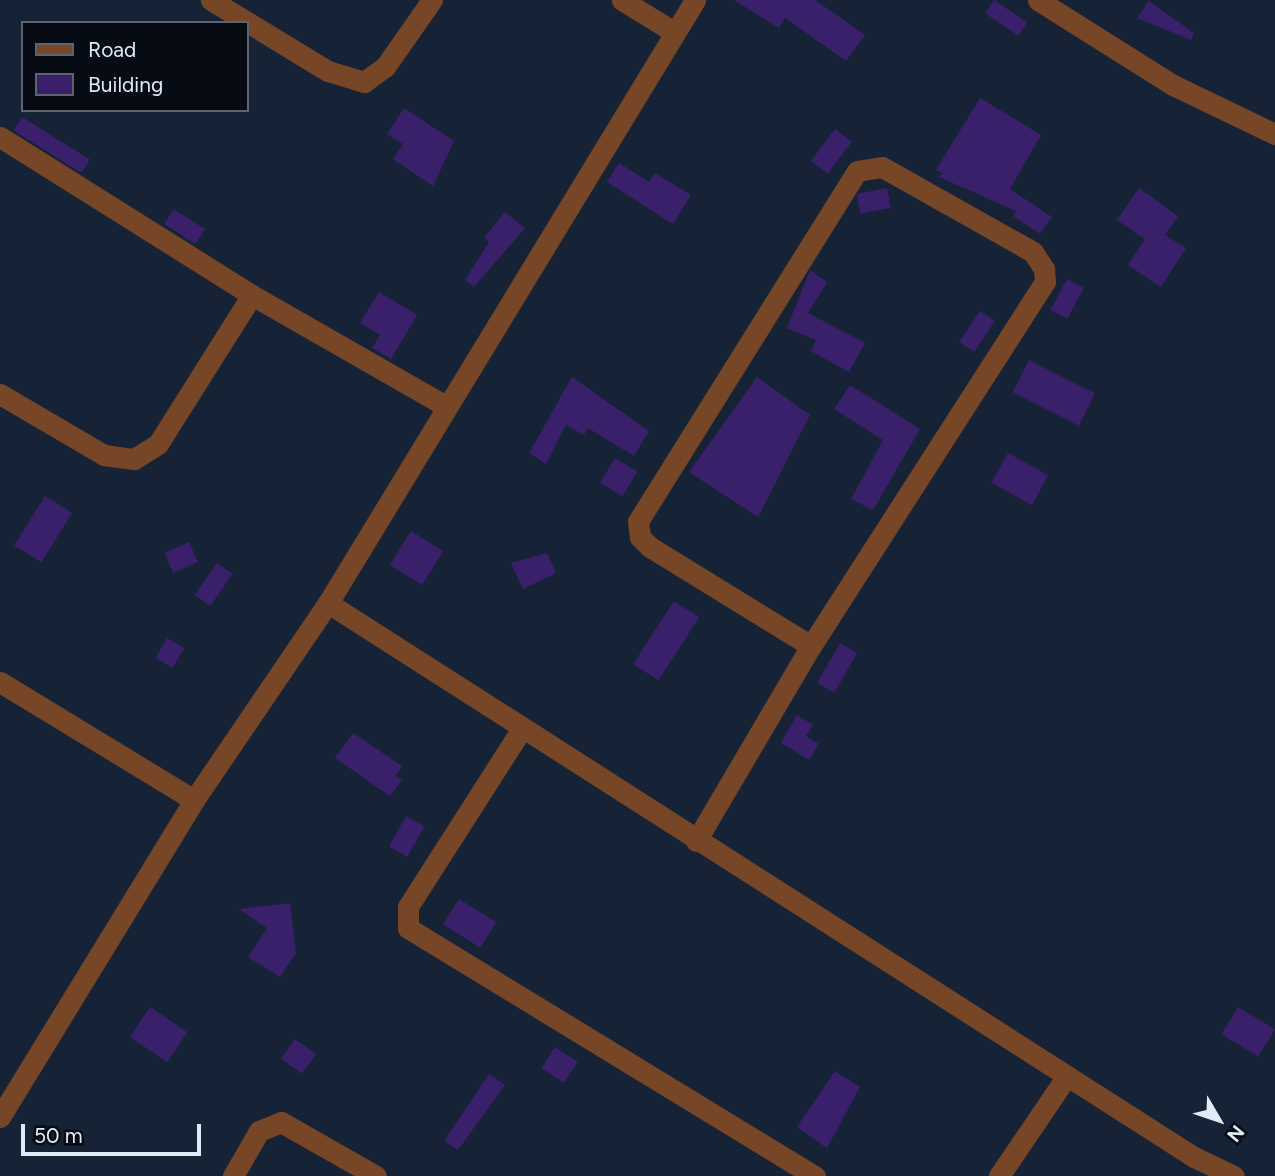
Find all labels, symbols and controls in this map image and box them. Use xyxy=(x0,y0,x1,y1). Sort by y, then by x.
legend xyxy=(21,21,248,112)
text: Road xyxy=(88,37,136,62)
text: Building xyxy=(88,72,163,97)
north arrow xyxy=(1184,1085,1254,1155)
scale bar xyxy=(24,1110,205,1154)
text: N xyxy=(1222,1121,1249,1146)
text: 50 m xyxy=(34,1123,83,1148)

